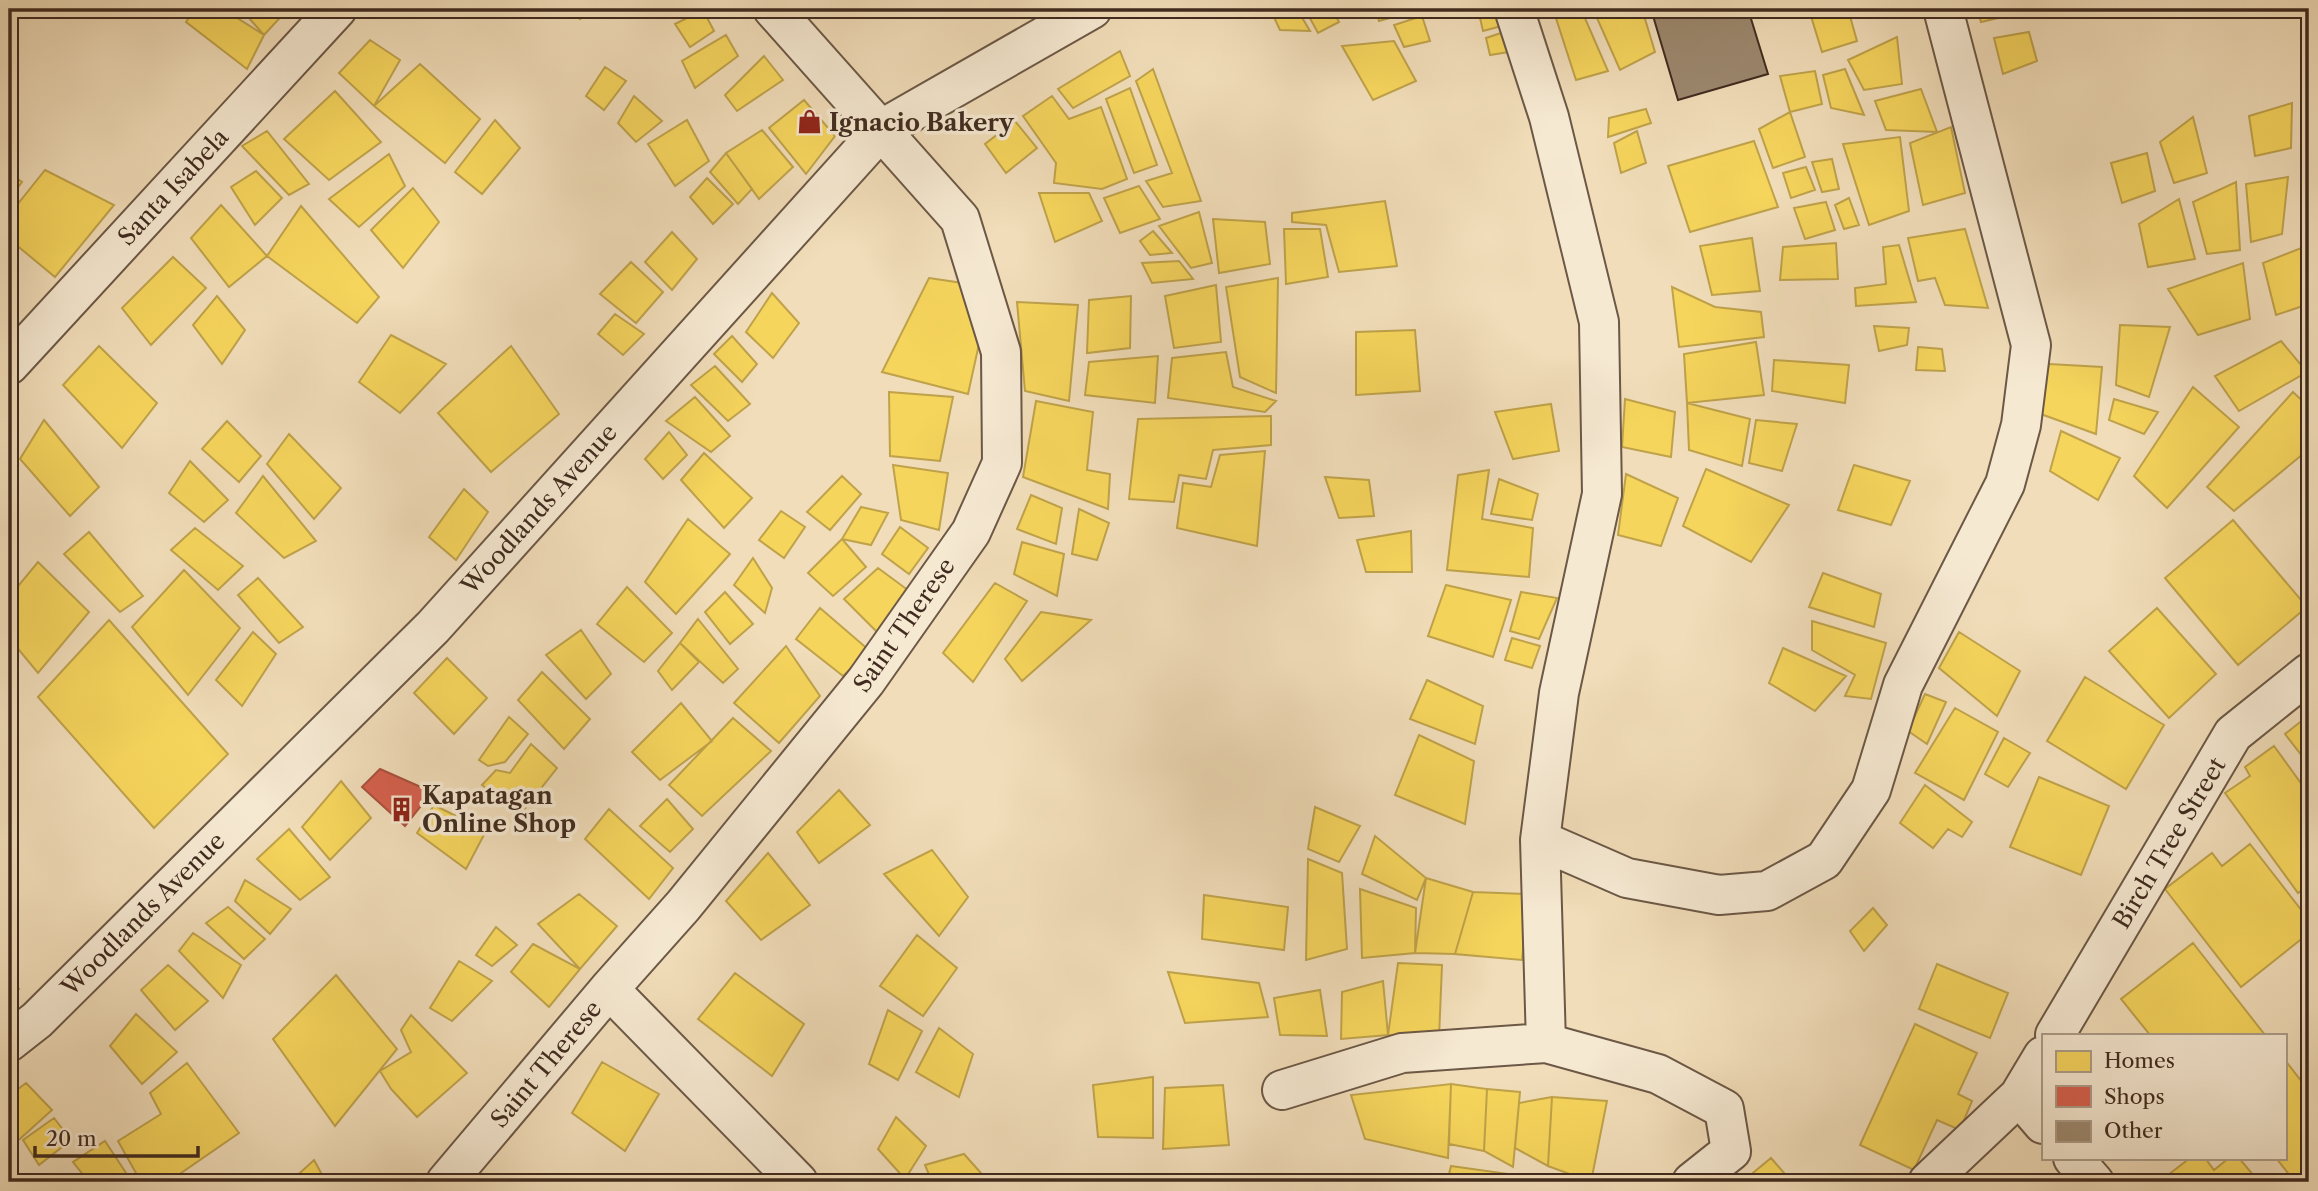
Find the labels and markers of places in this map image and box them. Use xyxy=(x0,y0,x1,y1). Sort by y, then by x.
shop icon: Ignacio Bakery xyxy=(795,108,823,136)
place label: Ignacio Bakery xyxy=(829,108,1015,137)
place label: Kapatagan Online Shop xyxy=(422,781,576,838)
building icon: Kapatagan Online Shop xyxy=(388,795,416,823)

